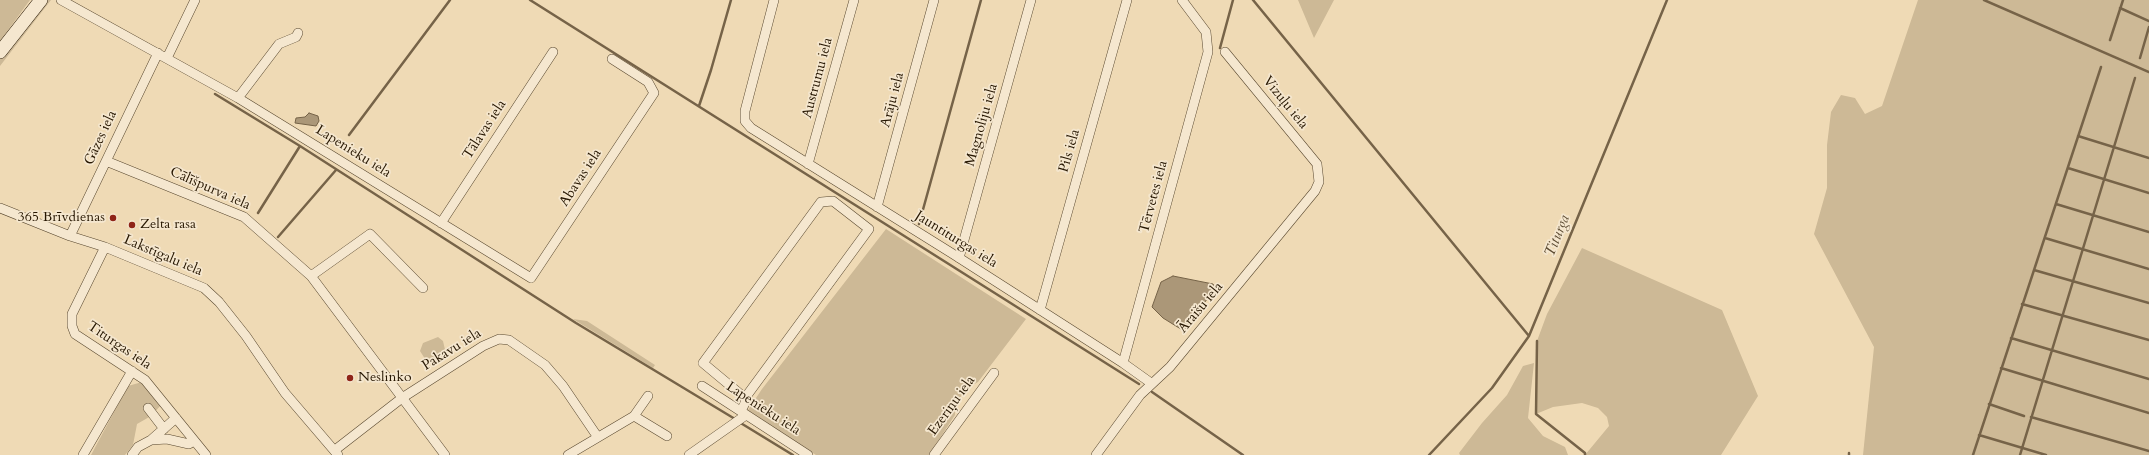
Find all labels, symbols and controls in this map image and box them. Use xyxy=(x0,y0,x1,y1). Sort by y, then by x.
street label: Austrumu iela xyxy=(799,36,837,120)
street label: Arāju iela xyxy=(878,71,908,129)
street label: Vizuļu iela xyxy=(1259,73,1311,133)
street label: Magnoliju iela xyxy=(962,82,1002,168)
street label: Tālavas iela xyxy=(460,97,510,163)
street label: Gāzes iela xyxy=(81,108,121,168)
street label: Lapenieku iela xyxy=(312,122,394,182)
street label: Pils iela xyxy=(1056,127,1084,175)
street label: Abavas iela xyxy=(556,146,606,210)
street label: Tērvetes iela xyxy=(1136,159,1172,235)
street label: Cālīšpurva iela xyxy=(167,164,253,214)
street label: Jauntiturgas iela xyxy=(912,208,1000,272)
place label: 365 Brīvdienas xyxy=(17,210,105,226)
water label: Titurga xyxy=(1542,212,1574,260)
marker: 365 Brīvdienas xyxy=(108,213,118,223)
place label: Zelta rasa xyxy=(140,217,196,233)
marker: Zelta rasa xyxy=(127,220,137,230)
street label: Lakstīgalu iela xyxy=(121,232,205,280)
street label: Āraišu iela xyxy=(1175,279,1227,337)
street label: Titurgas iela xyxy=(84,318,154,374)
street label: Pakavu iela xyxy=(419,325,485,375)
place label: Neslinko xyxy=(358,370,411,386)
marker: Neslinko xyxy=(345,373,355,383)
street label: Ezeriņu iela xyxy=(925,373,979,439)
street label: Lapenieku iela xyxy=(723,379,803,439)

